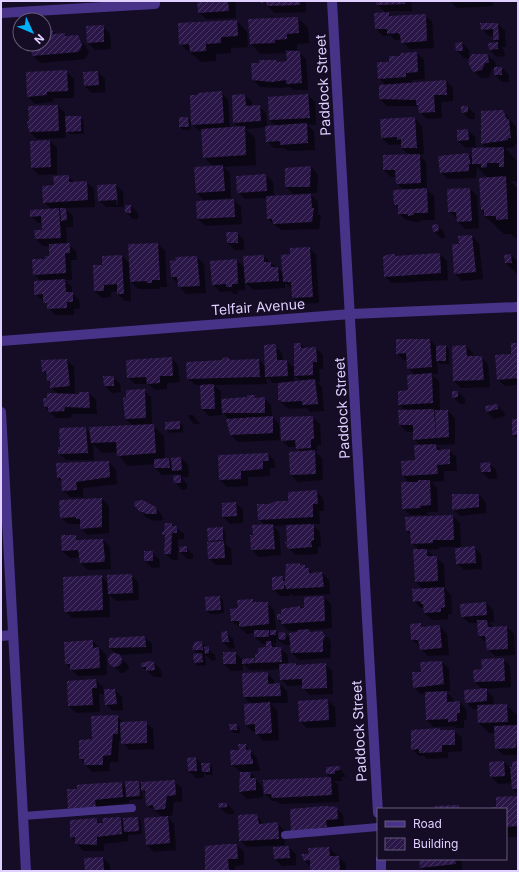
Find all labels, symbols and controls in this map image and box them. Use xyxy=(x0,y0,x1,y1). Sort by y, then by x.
north arrow xyxy=(12,12,52,52)
text: N xyxy=(31,31,47,47)
street label: Paddock Street xyxy=(311,34,334,136)
street label: Telfair Avenue xyxy=(210,295,305,318)
street label: Paddock Street xyxy=(330,357,353,459)
street label: Paddock Street xyxy=(347,680,370,782)
legend xyxy=(377,808,507,860)
text: Road xyxy=(413,816,442,831)
text: Building xyxy=(413,836,458,851)

